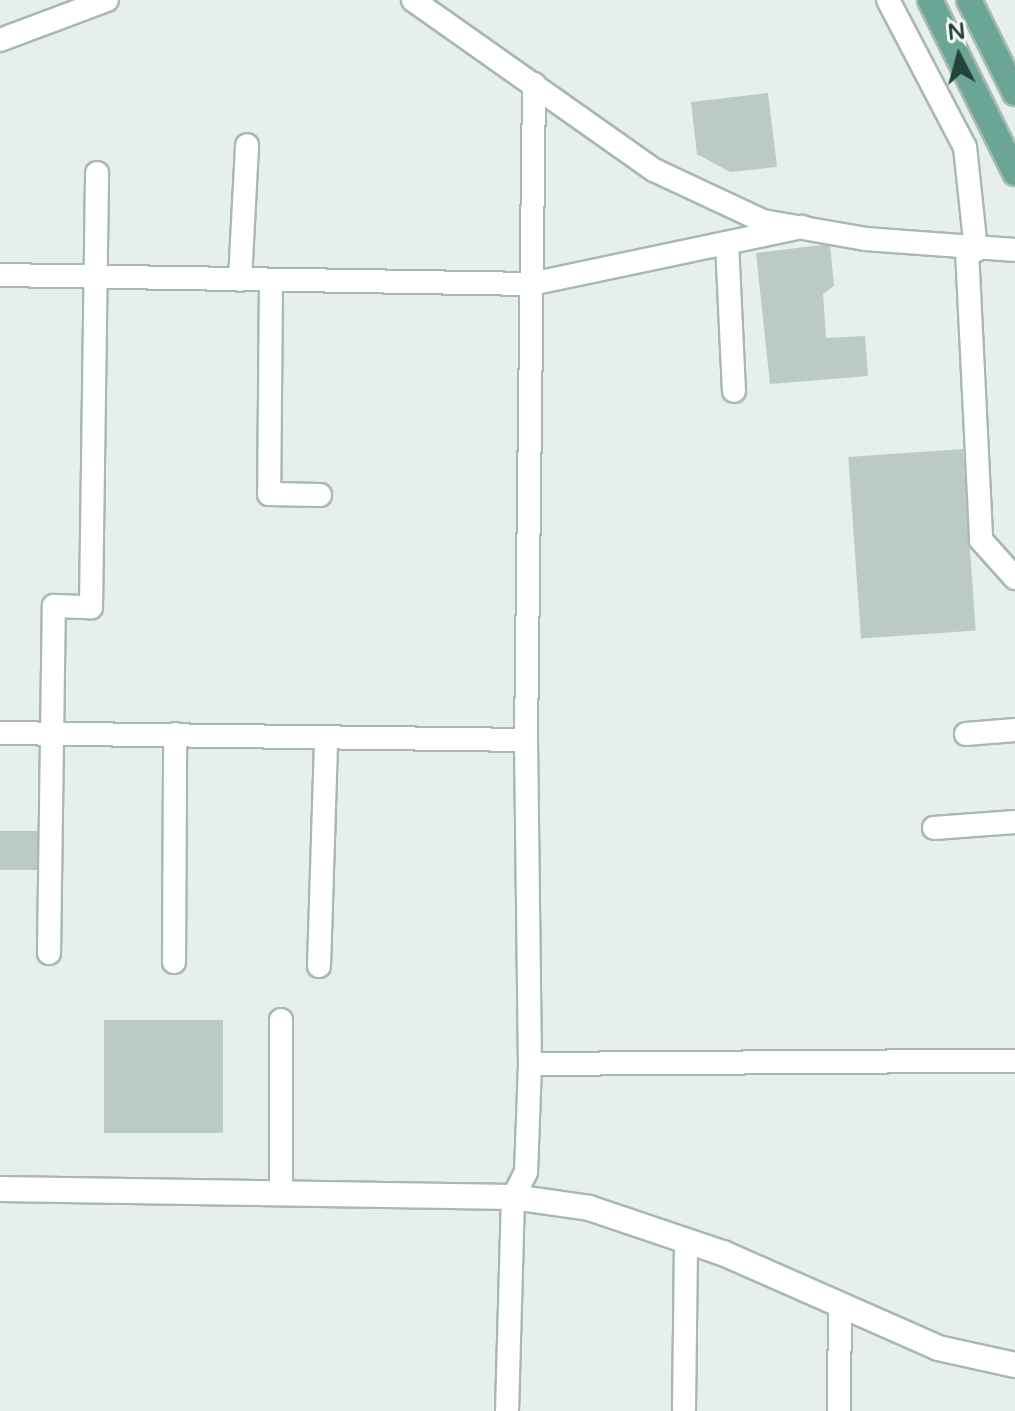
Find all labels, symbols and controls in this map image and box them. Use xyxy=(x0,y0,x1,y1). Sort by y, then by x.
north arrow xyxy=(919,16,999,96)
text: N xyxy=(946,18,967,46)

